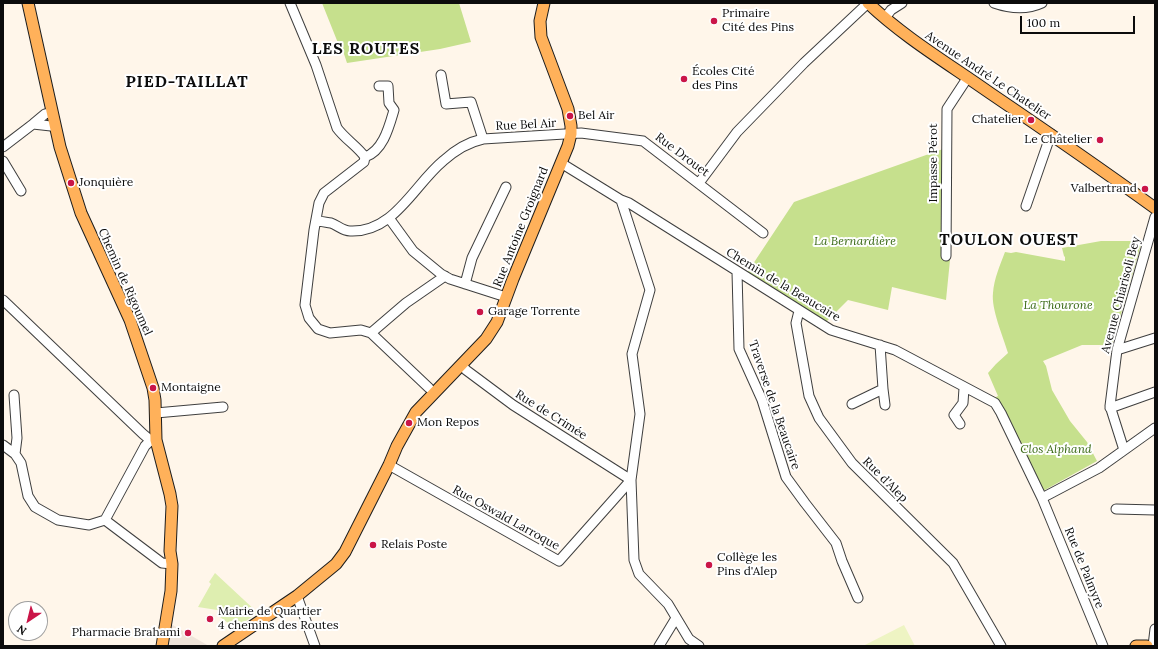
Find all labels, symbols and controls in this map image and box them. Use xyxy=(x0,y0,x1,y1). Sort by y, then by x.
place label: Primaire Cité des Pins xyxy=(722,7,794,35)
scale bar xyxy=(1022,8,1137,34)
text: 100 m xyxy=(1027,15,1060,30)
marker: Primaire Cité des Pins xyxy=(709,16,719,26)
street label: Avenue André Le Chatelier xyxy=(922,29,1054,123)
district label: LES ROUTES xyxy=(312,39,420,59)
place label: Écoles Cité des Pins xyxy=(692,65,754,93)
district label: PIED-TAILLAT xyxy=(125,72,249,92)
marker: Écoles Cité des Pins xyxy=(679,74,689,84)
place label: Bel Air xyxy=(578,109,614,123)
marker: Bel Air xyxy=(565,111,575,121)
place label: Chatelier xyxy=(972,113,1023,127)
marker: Chatelier xyxy=(1026,115,1036,125)
street label: Rue Bel Air xyxy=(495,116,557,134)
street label: Impasse Pérot xyxy=(927,123,941,203)
street label: Rue Drouet xyxy=(652,130,712,180)
place label: Le Châtelier xyxy=(1024,133,1092,147)
marker: Le Châtelier xyxy=(1095,135,1105,145)
street label: Rue Antoine Groignard xyxy=(490,165,552,289)
place label: Jonquière xyxy=(79,176,133,190)
marker: Jonquière xyxy=(66,178,76,188)
place label: Valbertrand xyxy=(1071,182,1137,196)
marker: Valbertrand xyxy=(1140,184,1150,194)
street label: Chemin de Rigoumel xyxy=(95,226,155,338)
district label: TOULON OUEST xyxy=(939,230,1079,250)
park label: La Bernardière xyxy=(814,235,896,249)
street label: Avenue Chiarisoli Bey xyxy=(1098,235,1144,355)
street label: Chemin de la Beaucaire xyxy=(723,245,843,325)
park label: La Thourone xyxy=(1023,299,1093,313)
place label: Garage Torrente xyxy=(488,305,580,319)
marker: Garage Torrente xyxy=(475,307,485,317)
street label: Traverse de la Beaucaire xyxy=(745,338,803,472)
place label: Montaigne xyxy=(161,381,221,395)
marker: Montaigne xyxy=(148,383,158,393)
street label: Rue de Crimée xyxy=(512,387,590,443)
place label: Mon Repos xyxy=(417,416,479,430)
marker: Mon Repos xyxy=(404,418,414,428)
park label: Clos Alphand xyxy=(1020,443,1092,457)
street label: Rue d'Alep xyxy=(859,454,911,506)
street label: Rue Oswald Larroque xyxy=(450,483,562,553)
street label: Rue de Palmyre xyxy=(1061,525,1107,611)
place label: Relais Poste xyxy=(381,538,447,552)
marker: Relais Poste xyxy=(368,540,378,550)
place label: Collège les Pins d'Alep xyxy=(717,551,777,579)
marker: Collège les Pins d'Alep xyxy=(704,560,714,570)
north arrow xyxy=(8,601,48,641)
place label: Mairie de Quartier 4 chemins des Routes xyxy=(218,605,339,633)
marker: Mairie de Quartier 4 chemins des Routes xyxy=(205,614,215,624)
text: N xyxy=(14,622,29,638)
place label: Pharmacie Brahami xyxy=(72,626,180,640)
marker: Pharmacie Brahami xyxy=(183,628,193,638)

